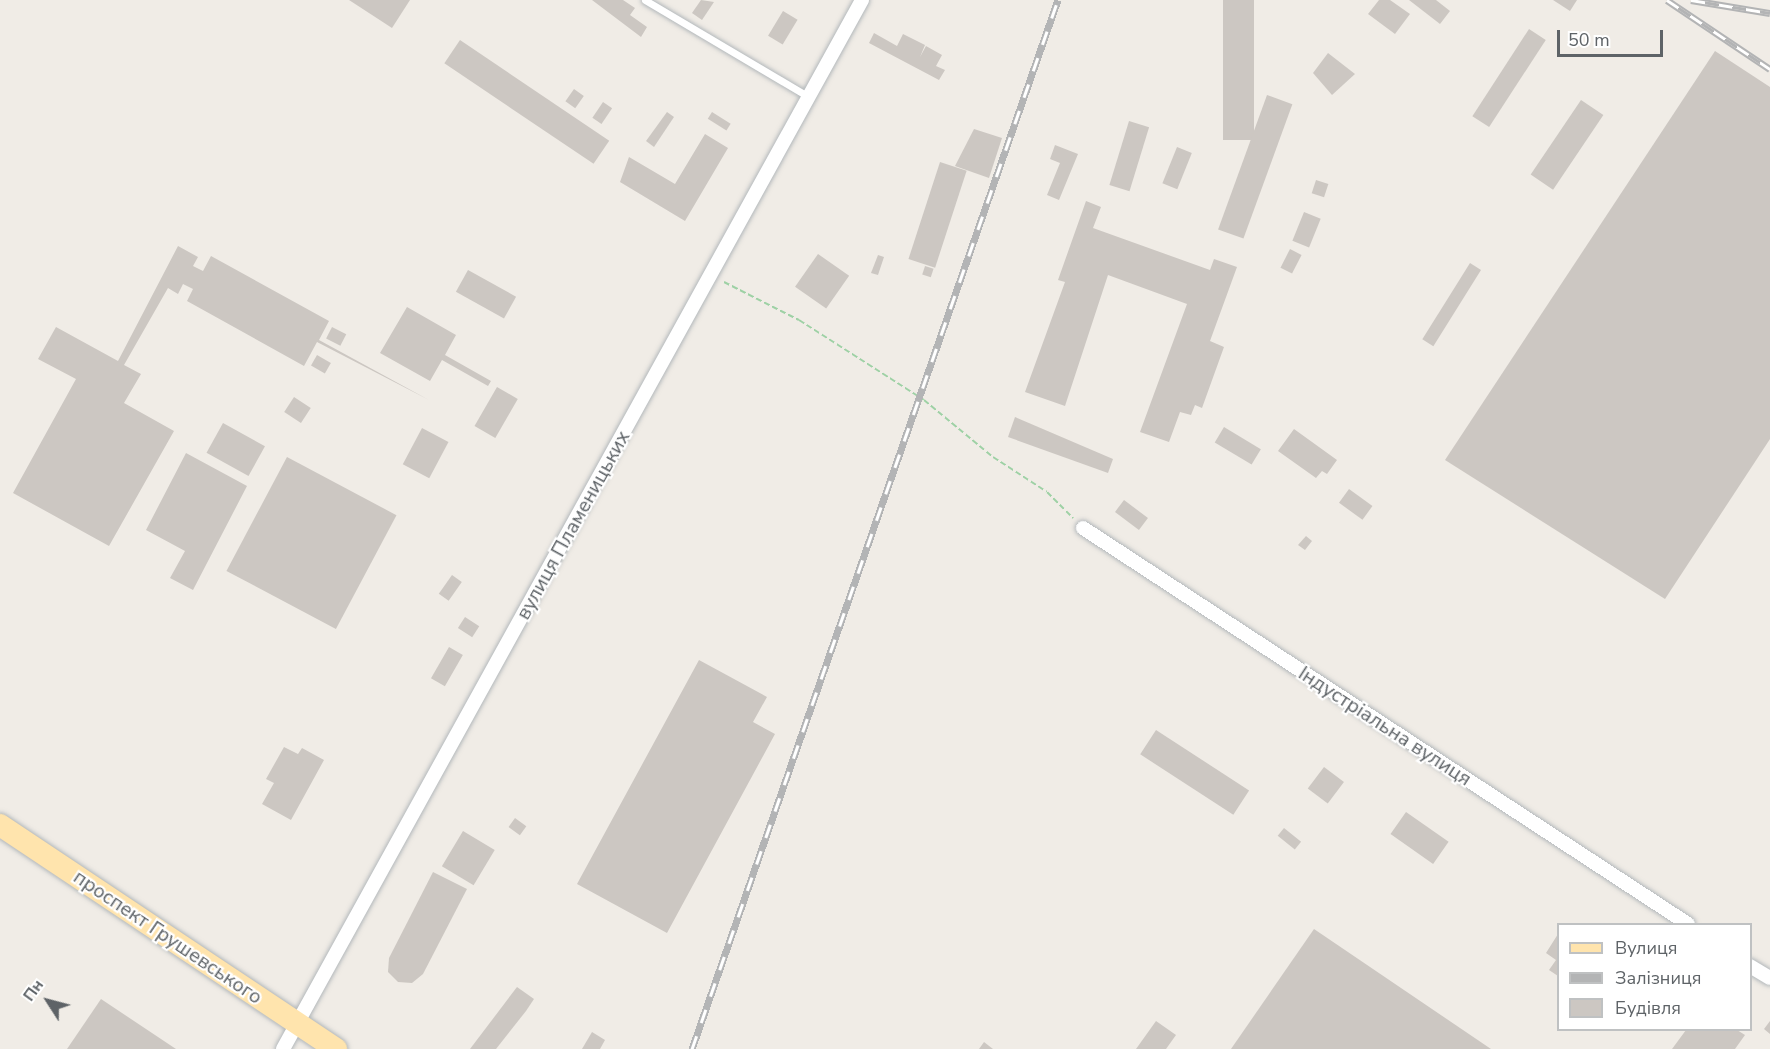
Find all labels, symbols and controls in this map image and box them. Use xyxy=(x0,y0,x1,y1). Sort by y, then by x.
scale bar xyxy=(1560,18,1666,56)
text: 50 m xyxy=(1568,28,1610,52)
street label: вулиця Пламеницьких xyxy=(511,426,635,624)
street label: Індустріальна вулиця xyxy=(1294,661,1476,791)
street label: проспект Грушевського xyxy=(69,865,267,1009)
legend xyxy=(1557,923,1752,1031)
text: Вулиця xyxy=(1615,936,1677,960)
text: Залізниця xyxy=(1615,966,1701,990)
north arrow xyxy=(18,971,78,1031)
text: Пн xyxy=(18,975,49,1006)
text: Будівля xyxy=(1615,996,1681,1020)

